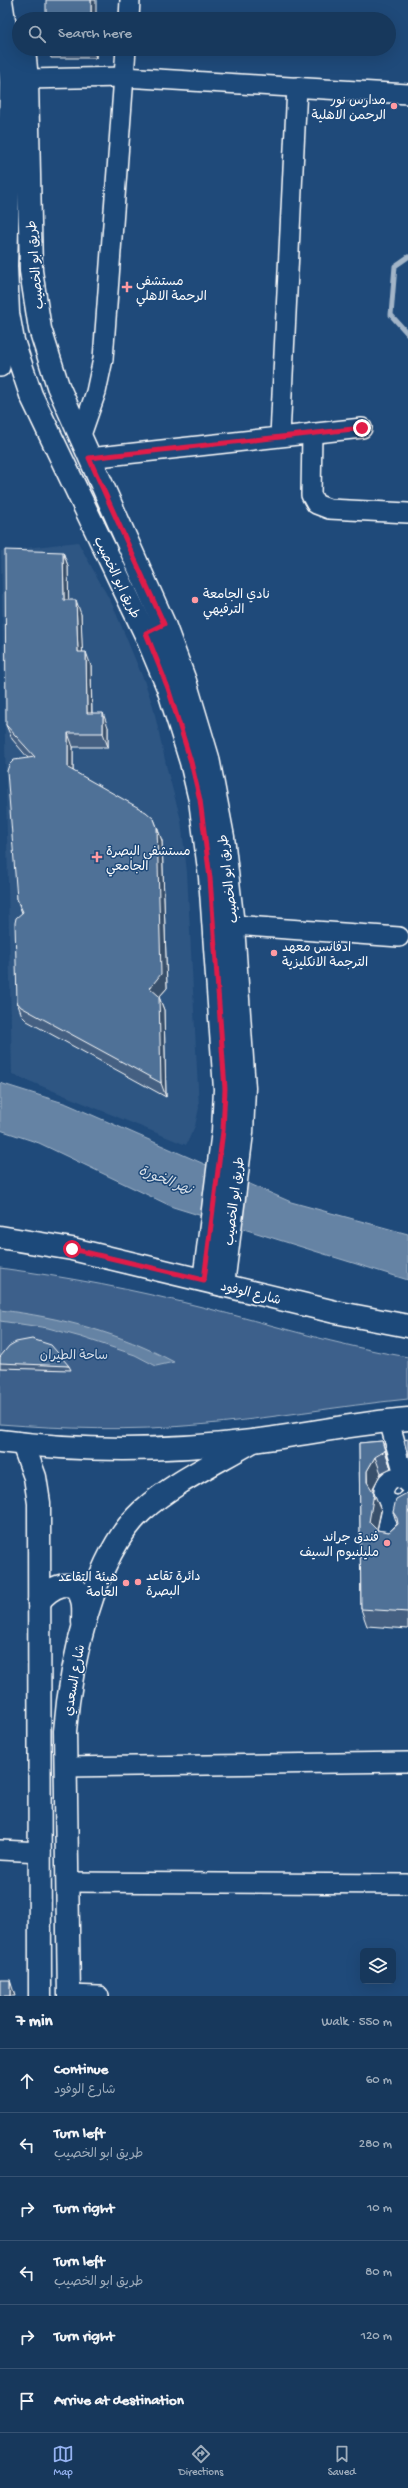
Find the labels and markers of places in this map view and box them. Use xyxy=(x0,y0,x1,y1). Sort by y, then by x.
place label: مدارس نور الرحمن الاهلية xyxy=(312,94,386,124)
marker: مدارس نور الرحمن الاهلية xyxy=(389,101,399,111)
place label: مستشفى الرحمة الاهلي xyxy=(136,275,207,307)
marker: مستشفى الرحمة الاهلي xyxy=(121,281,133,293)
place label: نادي الجامعة الترفيهي xyxy=(203,588,270,620)
marker: نادي الجامعة الترفيهي xyxy=(190,595,200,605)
place label: مستشفى البصرة الجامعي xyxy=(106,845,191,877)
marker: مستشفى البصرة الجامعي xyxy=(91,851,103,863)
place label: ادفانس معهد الترجمة الانكليزية xyxy=(282,941,368,971)
marker: ادفانس معهد الترجمة الانكليزية xyxy=(269,948,279,958)
place label: فندق جراند مليلنيوم السيف xyxy=(300,1531,379,1562)
marker: فندق جراند مليلنيوم السيف xyxy=(382,1538,392,1548)
place label: دائرة تقاعد البصرة xyxy=(146,1570,201,1600)
place label: هيئة التقاعد العامة xyxy=(58,1571,118,1601)
marker: دائرة تقاعد البصرة xyxy=(133,1577,143,1587)
marker: هيئة التقاعد العامة xyxy=(121,1578,131,1588)

